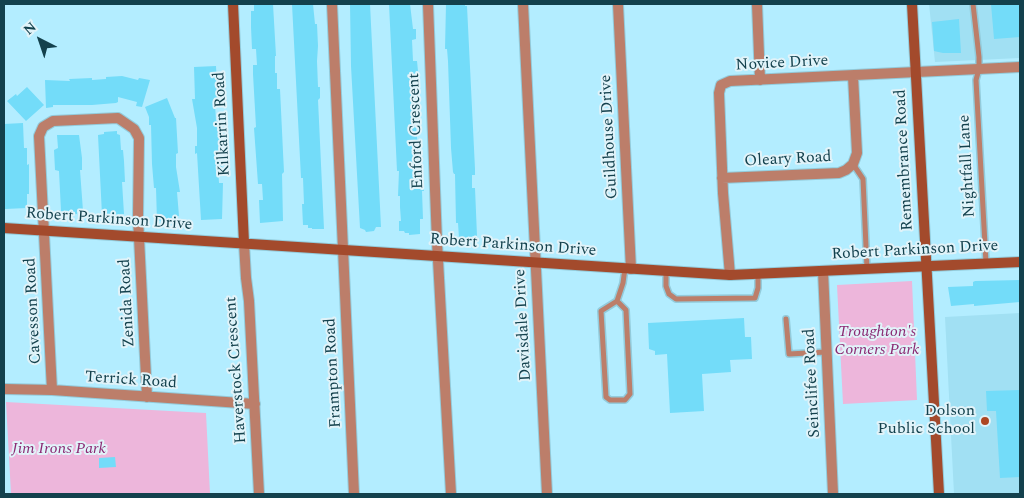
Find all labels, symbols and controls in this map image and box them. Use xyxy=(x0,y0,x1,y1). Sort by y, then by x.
north arrow xyxy=(15,15,65,65)
text: N xyxy=(19,17,41,40)
street label: Novice Drive xyxy=(735,52,829,76)
street label: Kilkarrin Road xyxy=(211,71,235,177)
street label: Enford Crescent xyxy=(405,73,429,189)
street label: Guildhouse Drive xyxy=(597,74,623,200)
street label: Remembrance Road xyxy=(892,89,918,231)
street label: Nightfall Lane xyxy=(956,114,980,218)
street label: Oleary Road xyxy=(744,148,832,172)
street label: Robert Parkinson Drive xyxy=(25,205,193,235)
street label: Robert Parkinson Drive xyxy=(429,231,597,261)
street label: Robert Parkinson Drive xyxy=(831,237,999,265)
street label: Cavesson Road xyxy=(22,257,46,365)
street label: Zenida Road xyxy=(116,258,140,348)
street label: Davisdale Drive xyxy=(511,269,537,381)
street label: Haverstock Crescent xyxy=(222,296,252,444)
street label: Frampton Road xyxy=(322,317,346,429)
park label: Troughton's Corners Park xyxy=(834,323,920,361)
street label: Seinclifee Road xyxy=(801,328,825,438)
street label: Terrick Road xyxy=(84,368,178,394)
place label: Dolson Public School xyxy=(878,402,975,440)
marker: Dolson Public School xyxy=(979,415,991,427)
park label: Jim Irons Park xyxy=(12,440,106,460)

